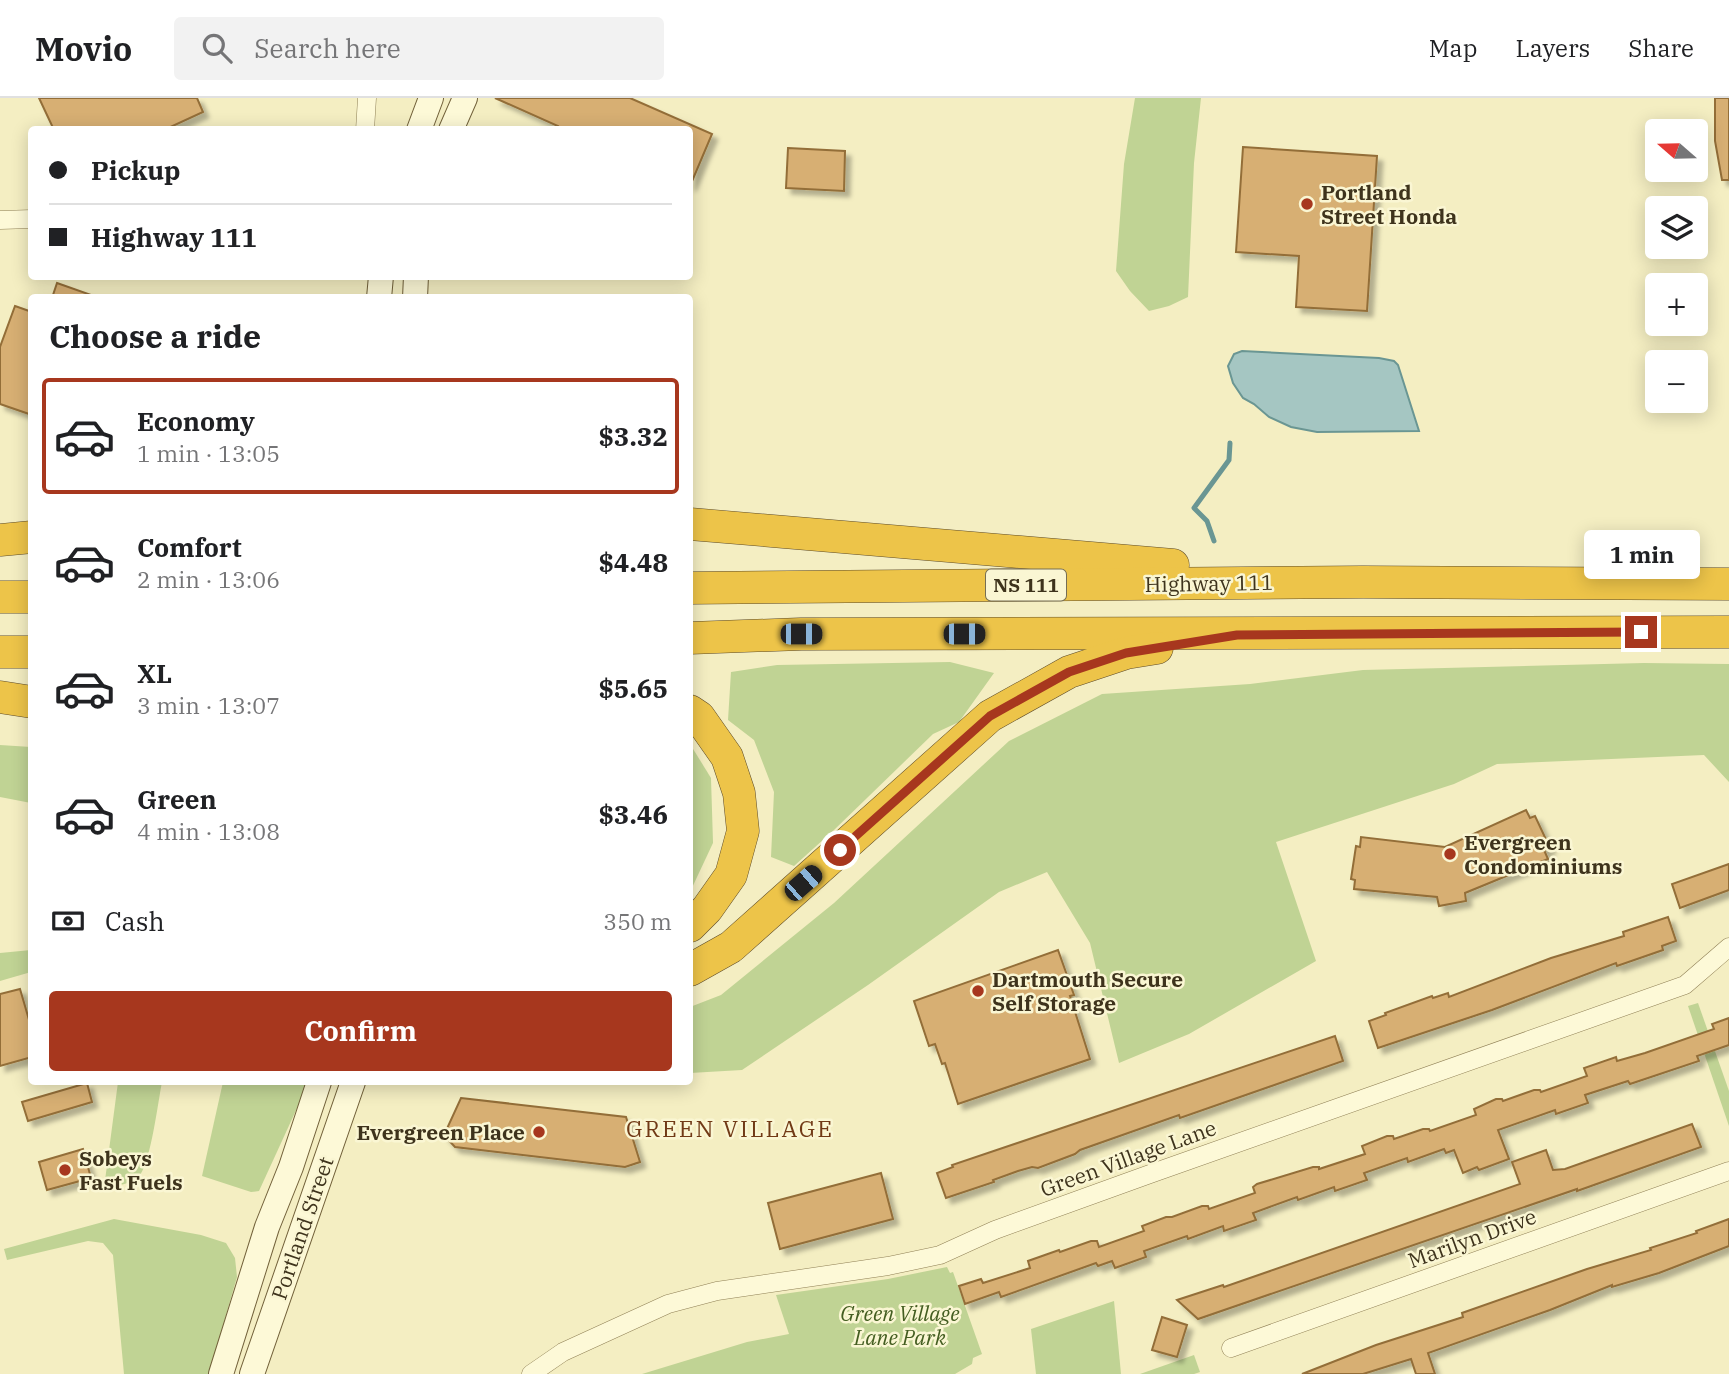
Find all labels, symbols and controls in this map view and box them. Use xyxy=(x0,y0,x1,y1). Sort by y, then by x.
search box xyxy=(174,17,664,80)
text: Movio xyxy=(35,27,132,70)
icon: search xyxy=(198,29,236,67)
text: Search here xyxy=(254,31,401,65)
text: Map xyxy=(1429,32,1477,64)
text: Layers xyxy=(1515,32,1590,64)
text: Share xyxy=(1628,32,1694,64)
north arrow xyxy=(1645,119,1708,182)
map controls xyxy=(1645,119,1708,413)
text: Pickup xyxy=(91,153,181,187)
place label: Portland Street Honda xyxy=(1321,178,1457,230)
marker: Portland Street Honda xyxy=(1299,196,1315,212)
button: layers xyxy=(1645,196,1708,259)
text: Highway 111 xyxy=(91,220,257,254)
button: + xyxy=(1645,273,1708,336)
text: Choose a ride xyxy=(49,315,261,357)
button: − xyxy=(1645,350,1708,413)
text: Economy xyxy=(137,404,255,438)
icon: car xyxy=(53,405,116,468)
text: $3.32 xyxy=(598,419,668,453)
text: 1 min · 13:05 xyxy=(137,438,280,468)
text: Comfort xyxy=(137,530,242,564)
icon: car xyxy=(53,531,116,594)
callout: 1 min xyxy=(1583,531,1699,580)
text: 1 min xyxy=(1610,539,1674,569)
text: $4.48 xyxy=(598,545,668,579)
text: 2 min · 13:06 xyxy=(137,564,280,594)
street label: Highway 111 xyxy=(1144,568,1274,598)
road number: NS 111 xyxy=(986,570,1066,600)
route end xyxy=(1625,616,1657,648)
car xyxy=(781,624,823,645)
car xyxy=(944,624,986,645)
text: XL xyxy=(137,656,172,690)
icon: car xyxy=(53,657,116,720)
text: $5.65 xyxy=(598,671,668,705)
text: 3 min · 13:07 xyxy=(137,690,280,720)
text: Green xyxy=(137,782,217,816)
icon: car xyxy=(53,783,116,846)
text: $3.46 xyxy=(598,797,668,831)
text: 4 min · 13:08 xyxy=(137,816,280,846)
place label: Evergreen Condominiums xyxy=(1464,828,1622,880)
route start xyxy=(824,834,856,866)
marker: Evergreen Condominiums xyxy=(1442,846,1458,862)
car xyxy=(781,861,826,905)
icon: cash xyxy=(49,902,87,940)
text: Cash xyxy=(105,904,165,938)
text: 350 m xyxy=(603,906,672,936)
place label: Dartmouth Secure Self Storage xyxy=(992,965,1183,1017)
marker: Dartmouth Secure Self Storage xyxy=(970,983,986,999)
button: Confirm xyxy=(49,991,672,1071)
district label: GREEN VILLAGE xyxy=(626,1113,834,1143)
street label: Green Village Lane xyxy=(1036,1113,1220,1203)
place label: Evergreen Place xyxy=(356,1118,525,1146)
marker: Evergreen Place xyxy=(531,1124,547,1140)
place label: Sobeys Fast Fuels xyxy=(79,1144,183,1196)
street label: Portland Street xyxy=(264,1153,340,1303)
marker: Sobeys Fast Fuels xyxy=(57,1162,73,1178)
street label: Marilyn Drive xyxy=(1404,1202,1540,1274)
park label: Green Village Lane Park xyxy=(840,1299,960,1351)

